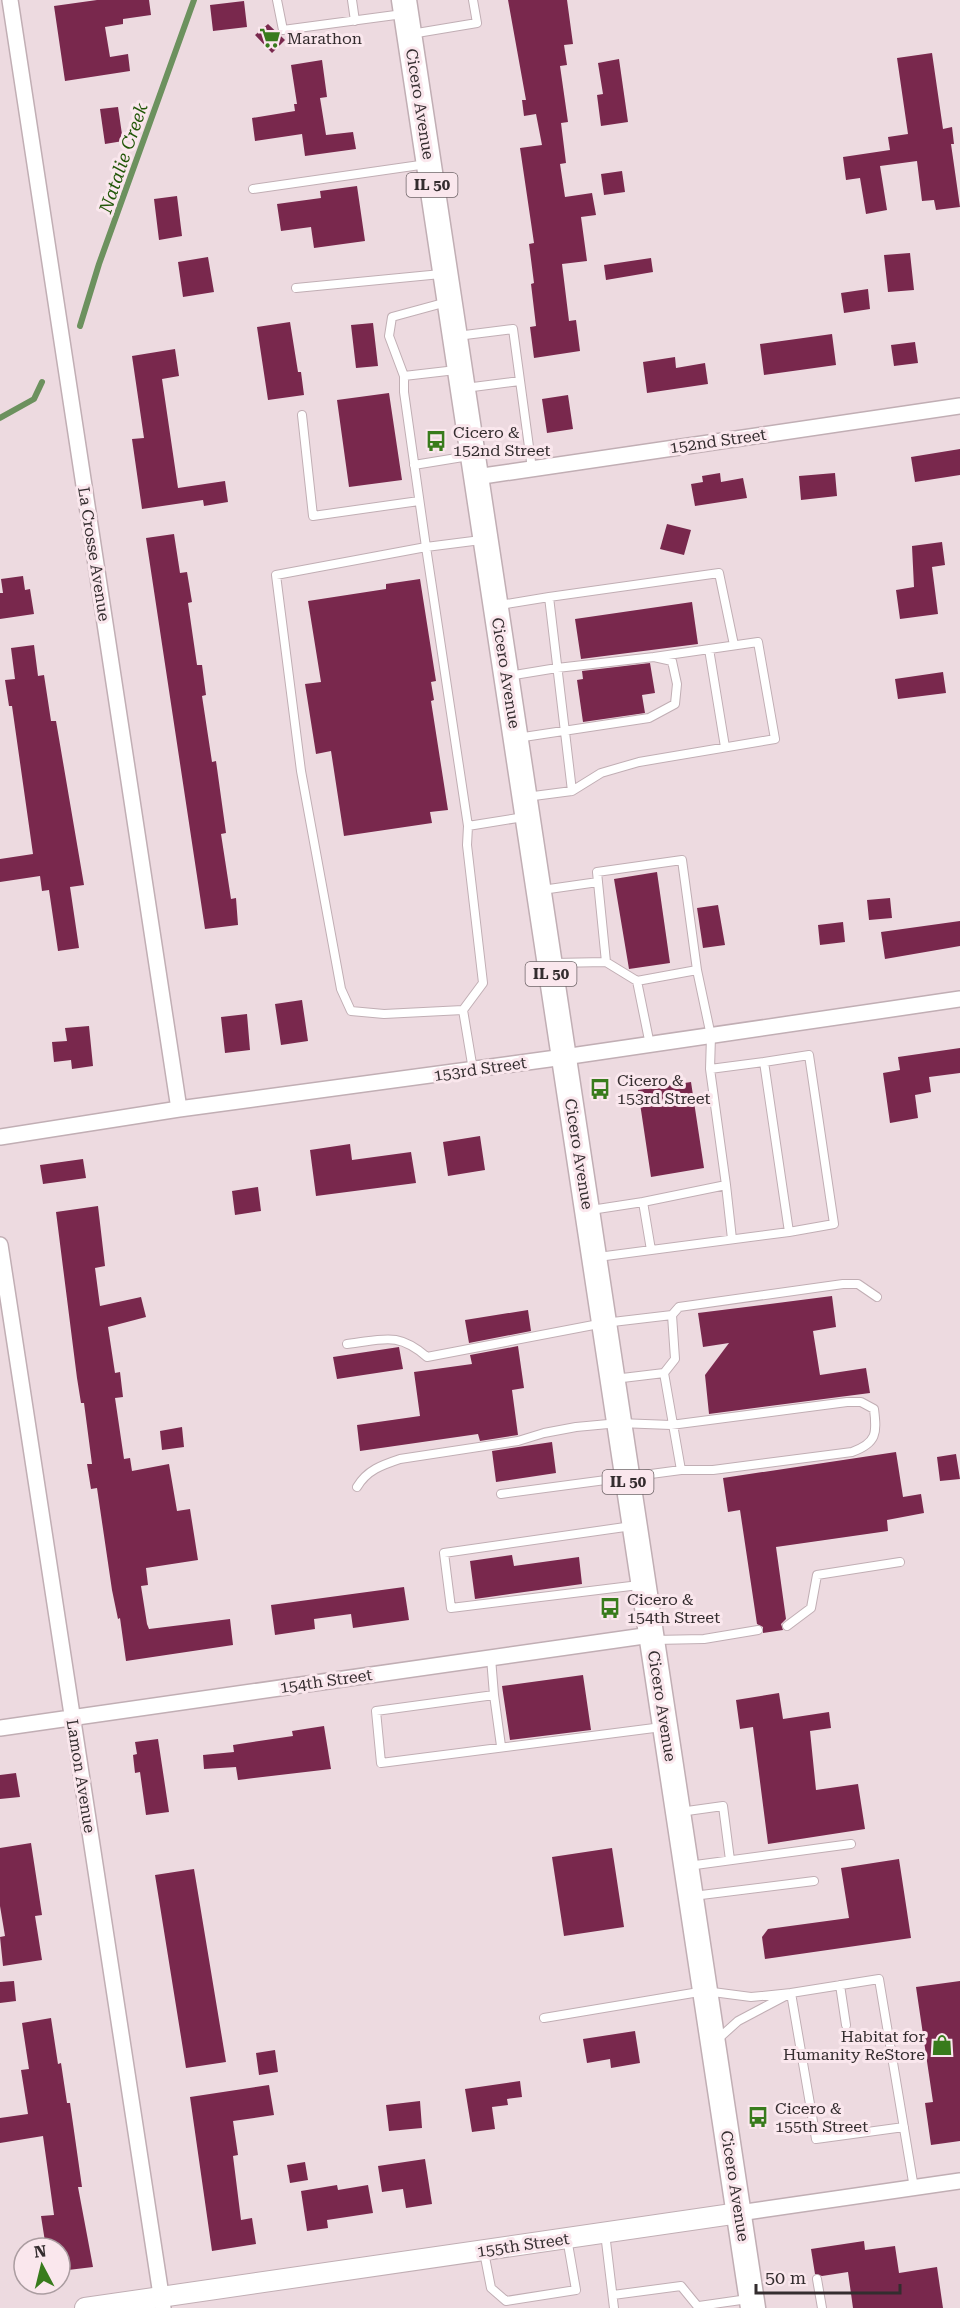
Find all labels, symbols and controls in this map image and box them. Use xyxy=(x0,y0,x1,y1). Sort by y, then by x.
supermarket icon: Marathon xyxy=(258,26,282,50)
place label: Marathon xyxy=(287,29,362,48)
street label: Cicero Avenue xyxy=(402,47,438,161)
water label: Natalie Creek xyxy=(94,100,152,217)
road number: IL 50 xyxy=(406,173,458,197)
place label: Cicero & 152nd Street xyxy=(453,423,550,460)
street label: 152nd Street xyxy=(668,425,768,457)
bus stop icon: Cicero & 152nd Street xyxy=(424,429,448,453)
street label: La Crosse Avenue xyxy=(74,485,114,623)
street label: Cicero Avenue xyxy=(488,616,524,730)
road number: IL 50 xyxy=(526,962,576,986)
street label: 153rd Street xyxy=(432,1053,528,1085)
place label: Cicero & 153rd Street xyxy=(617,1071,711,1108)
bus stop icon: Cicero & 153rd Street xyxy=(588,1077,612,1101)
street label: Cicero Avenue xyxy=(561,1097,597,1211)
road number: IL 50 xyxy=(602,1470,654,1494)
place label: Cicero & 154th Street xyxy=(627,1590,720,1627)
bus stop icon: Cicero & 154th Street xyxy=(598,1596,622,1620)
street label: Cicero Avenue xyxy=(644,1649,680,1763)
street label: 154th Street xyxy=(279,1665,373,1697)
street label: Lamon Avenue xyxy=(63,1718,99,1834)
place label: Habitat for Humanity ReStore xyxy=(783,2027,925,2064)
shop icon: Habitat for Humanity ReStore xyxy=(930,2033,954,2057)
place label: Cicero & 155th Street xyxy=(775,2099,868,2136)
bus stop icon: Cicero & 155th Street xyxy=(746,2105,770,2129)
street label: Cicero Avenue xyxy=(717,2129,753,2243)
street label: 155th Street xyxy=(476,2229,570,2261)
north arrow xyxy=(12,2236,72,2296)
text: N xyxy=(33,2241,48,2262)
scale bar xyxy=(756,2257,900,2295)
text: 50 m xyxy=(765,2267,806,2288)

